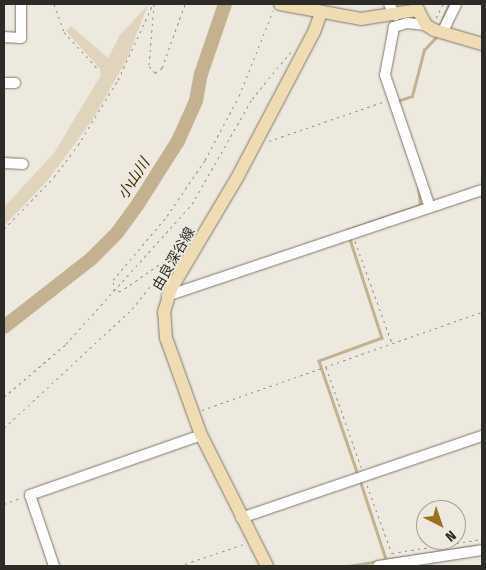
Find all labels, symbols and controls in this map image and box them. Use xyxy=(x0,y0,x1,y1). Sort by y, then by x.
water label: 小山川 xyxy=(114,155,154,203)
street label: 由良深谷線 xyxy=(149,224,199,294)
north arrow xyxy=(416,500,466,550)
text: N xyxy=(442,527,459,545)

